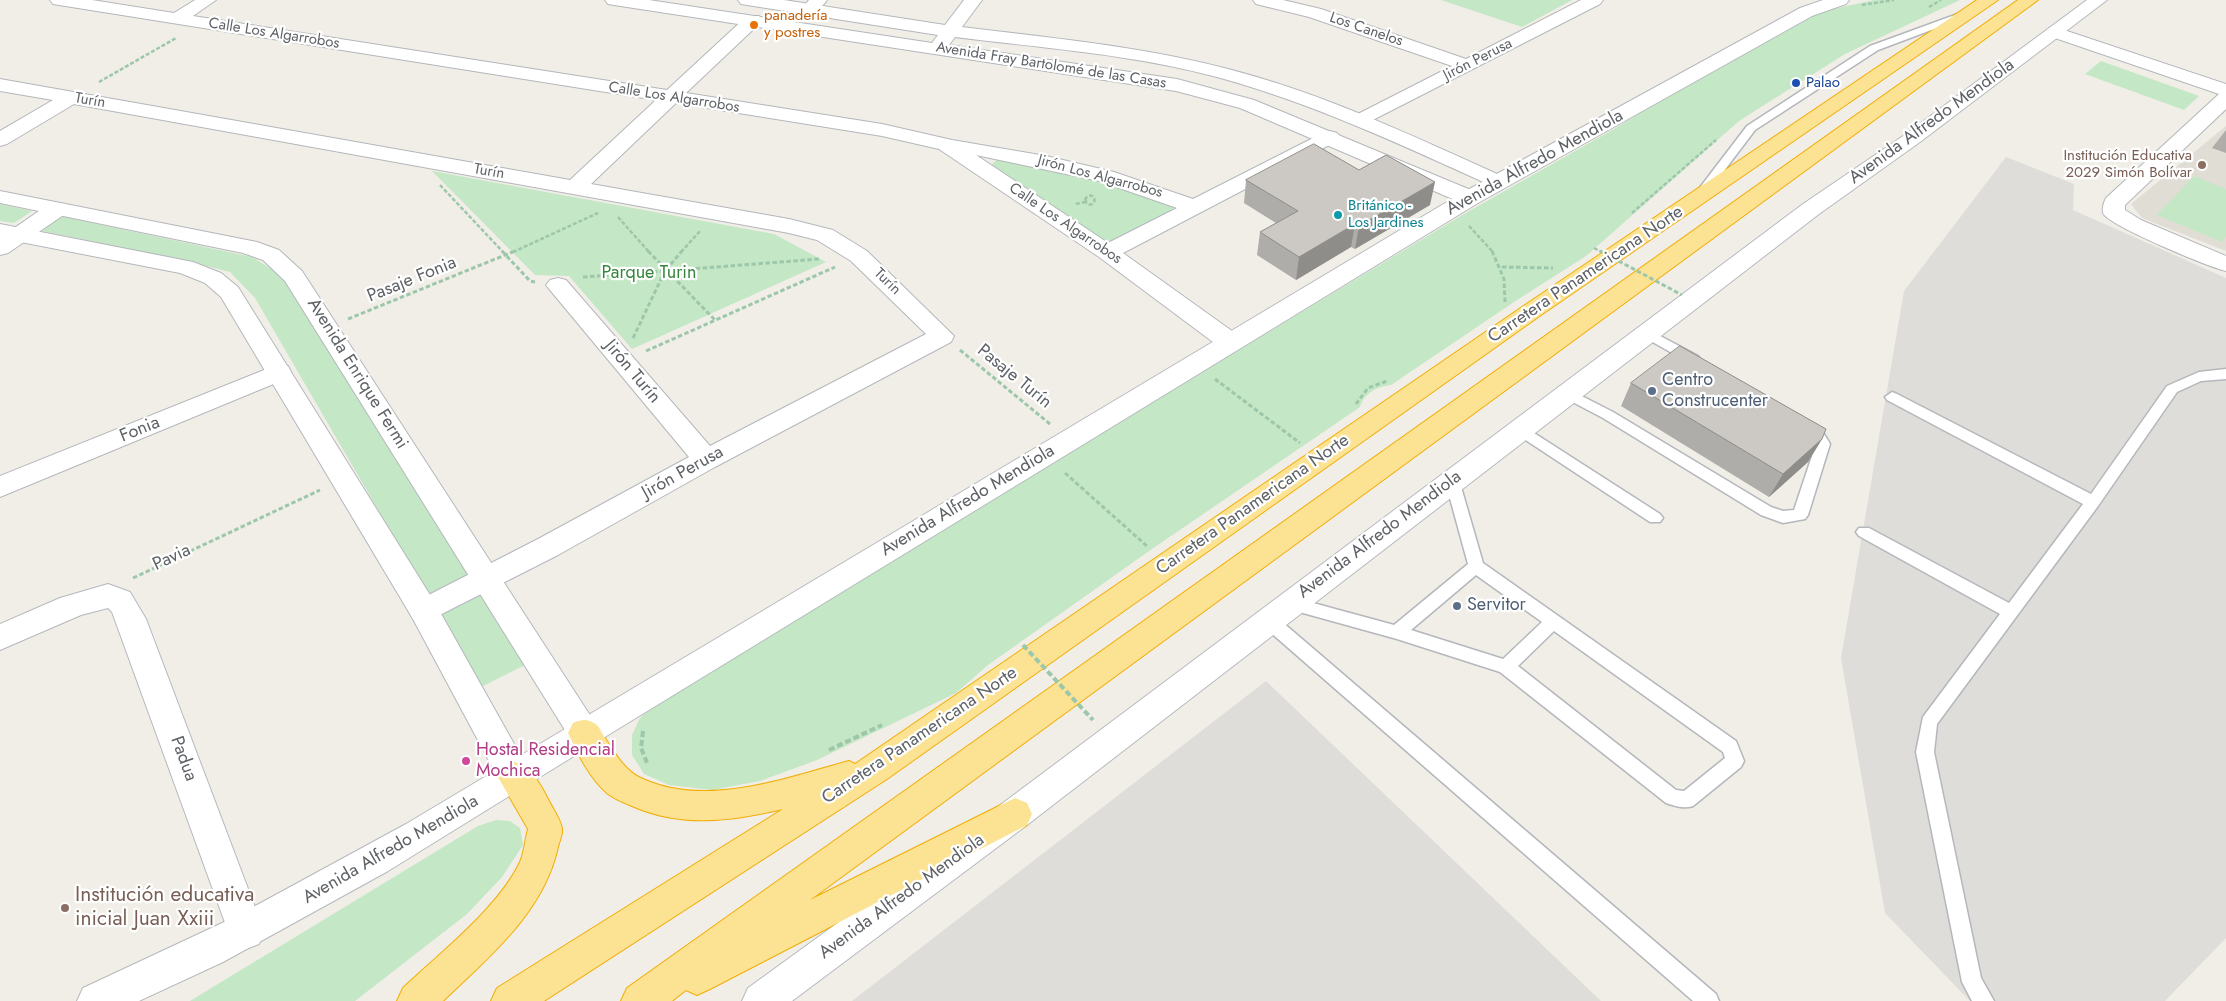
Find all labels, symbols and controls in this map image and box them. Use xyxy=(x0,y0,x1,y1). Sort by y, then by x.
place label: panadería y postres xyxy=(764,7,827,42)
street label: Los Canelos xyxy=(1327,9,1405,51)
street label: Calle Los Algarrobos xyxy=(207,15,341,53)
marker: panadería y postres xyxy=(748,19,760,31)
street label: Jirón Perusa xyxy=(1441,35,1515,85)
street label: Avenida Fray Bartolomé de las Casas xyxy=(935,39,1167,93)
street label: Avenida Alfredo Mendiola xyxy=(1845,55,2019,189)
place label: Palao xyxy=(1806,74,1840,92)
marker: Palao xyxy=(1790,77,1802,89)
street label: Calle Los Algarrobos xyxy=(607,79,741,117)
street label: Turín xyxy=(73,89,107,113)
street label: Avenida Alfredo Mendiola xyxy=(1443,105,1627,221)
place label: Institución Educativa 2029 Simón Bolívar xyxy=(2063,147,2192,182)
street label: Jirón Los Algarrobos xyxy=(1036,152,1164,202)
marker: Institución Educativa 2029 Simón Bolívar xyxy=(2196,159,2208,171)
street label: Turín xyxy=(472,160,506,184)
street label: Calle Los Algarrobos xyxy=(1005,180,1125,268)
place label: Británico - Los Jardines xyxy=(1348,197,1424,232)
street label: Carretera Panamericana Norte xyxy=(1484,202,1688,348)
marker: Británico - Los Jardines xyxy=(1332,209,1344,221)
street label: Pasaje Fonia xyxy=(364,252,460,308)
park label: Parque Turin xyxy=(602,263,696,285)
street label: Turín xyxy=(870,265,904,299)
street label: Avenida Enrique Fermi xyxy=(302,295,412,453)
street label: Jirón Turín xyxy=(599,336,665,408)
street label: Pasaje Turín xyxy=(972,340,1056,414)
place label: Centro Construcenter xyxy=(1662,370,1768,412)
marker: Centro Construcenter xyxy=(1646,385,1658,397)
street label: Fonia xyxy=(117,412,163,448)
street label: Carretera Panamericana Norte xyxy=(1152,430,1354,580)
street label: Avenida Alfredo Mendiola xyxy=(877,440,1059,562)
street label: Jirón Perusa xyxy=(639,442,727,504)
street label: Avenida Alfredo Mendiola xyxy=(1294,466,1466,604)
street label: Pavia xyxy=(150,540,194,576)
place label: Servitor xyxy=(1467,595,1526,617)
marker: Servitor xyxy=(1451,600,1463,612)
street label: Carretera Panamericana Norte xyxy=(818,663,1022,809)
street label: Padua xyxy=(165,734,201,784)
place label: Hostal Residencial Mochica xyxy=(476,740,615,782)
marker: Hostal Residencial Mochica xyxy=(460,755,472,767)
street label: Avenida Alfredo Mendiola xyxy=(299,791,483,909)
street label: Avenida Alfredo Mendiola xyxy=(815,830,989,964)
place label: Institución educativa inicial Juan Xxiii xyxy=(75,883,254,933)
marker: Institución educativa inicial Juan Xxiii xyxy=(59,902,71,914)

